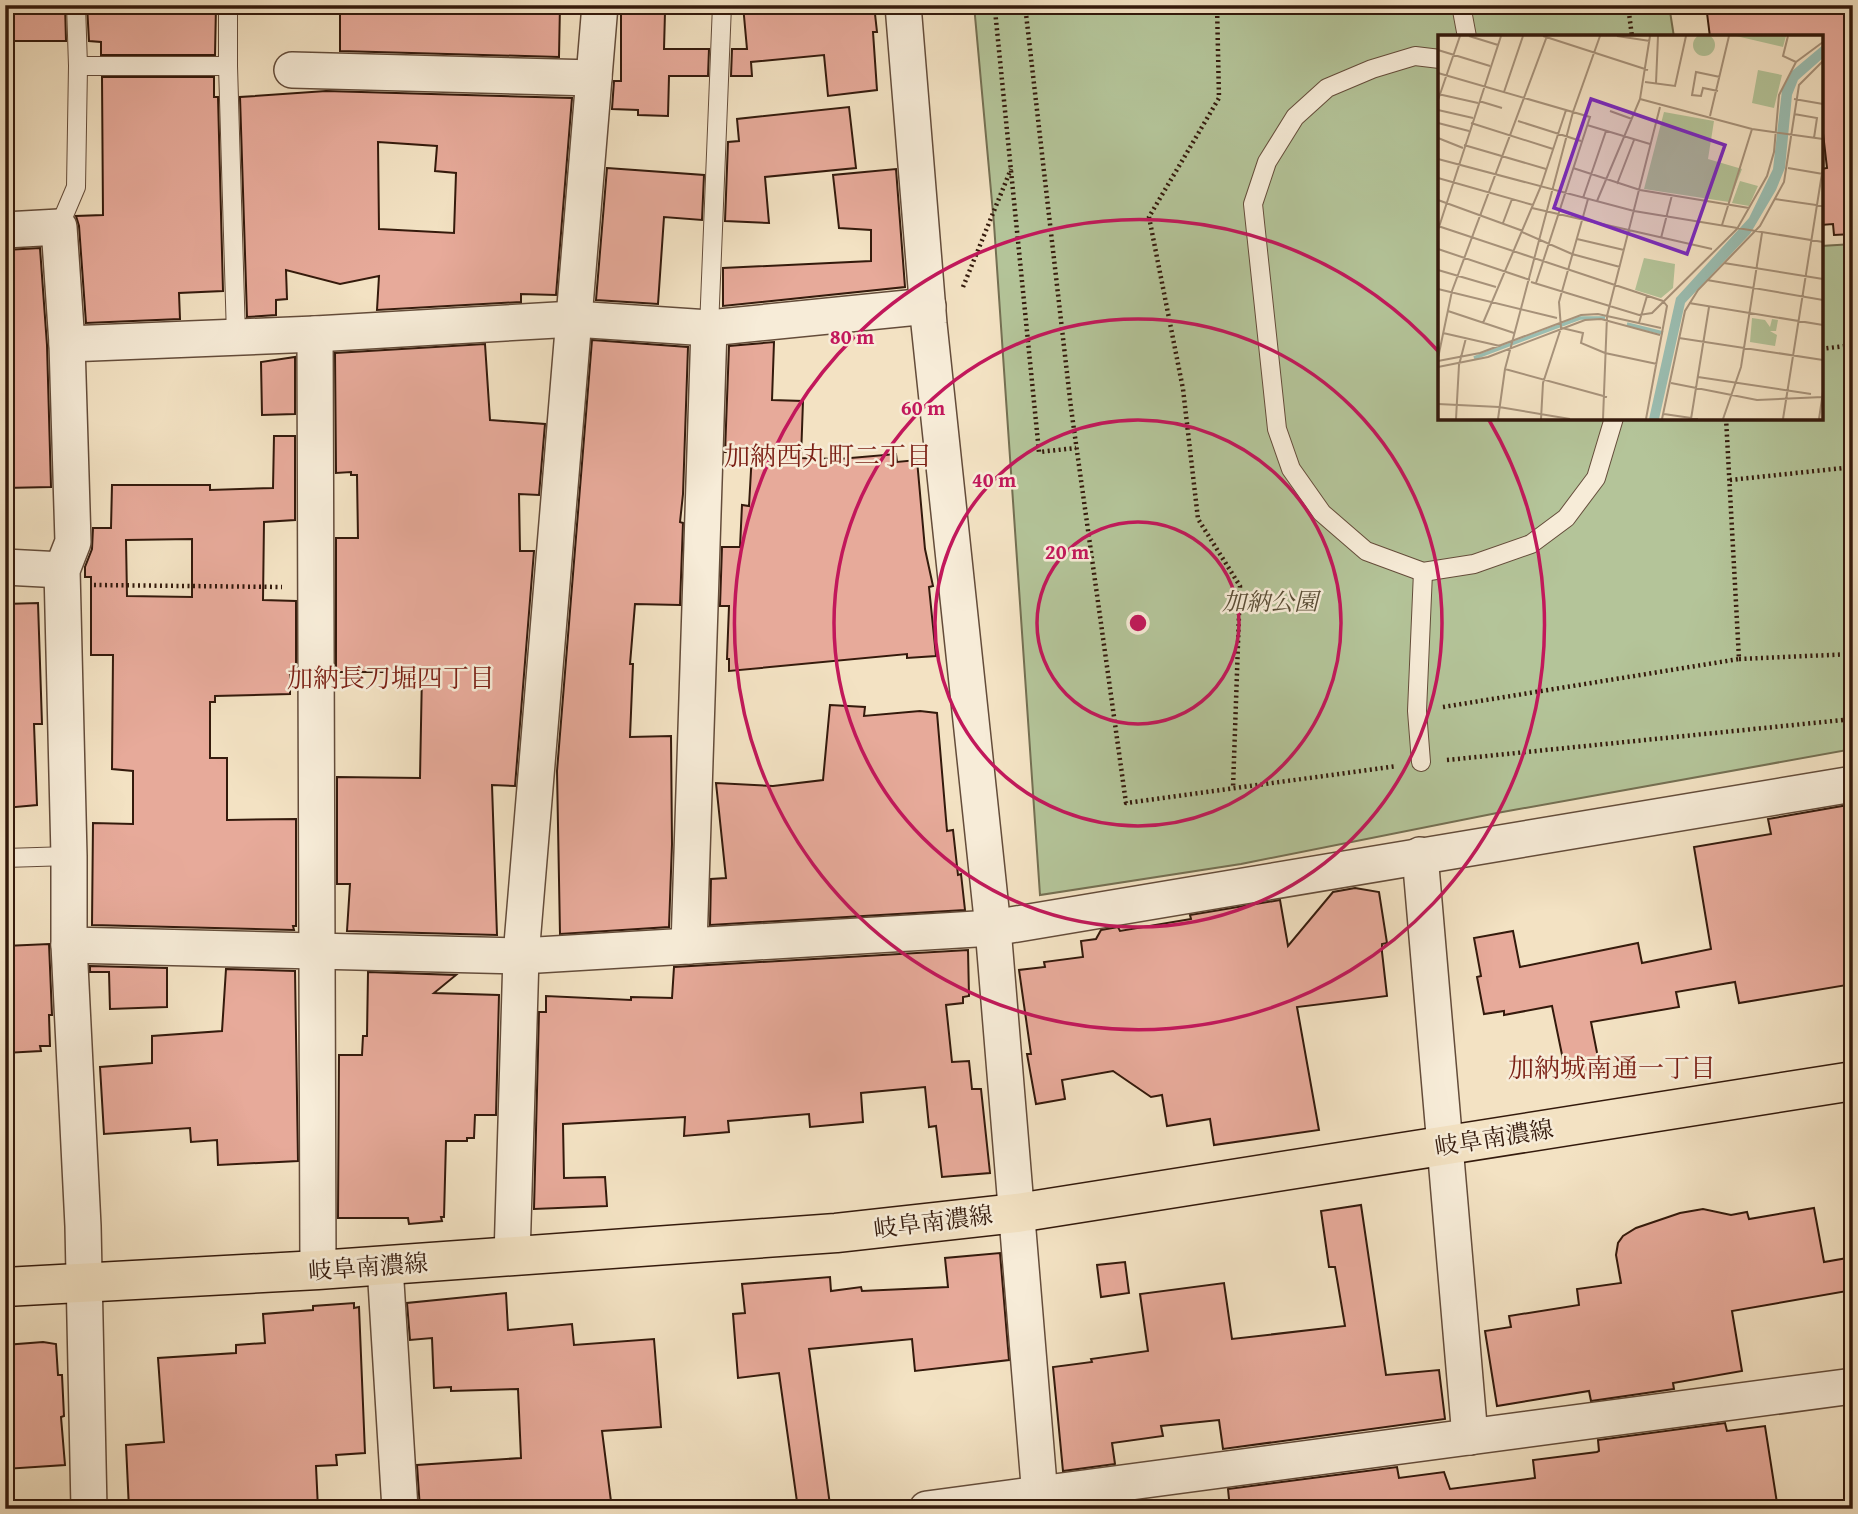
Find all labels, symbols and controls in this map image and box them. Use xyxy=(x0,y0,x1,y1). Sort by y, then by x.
inset map xyxy=(1438,35,1823,420)
text: 80 m xyxy=(830,321,874,352)
text: 60 m xyxy=(901,392,945,423)
district label: 加納西丸町二丁目 xyxy=(724,436,932,475)
text: 40 m xyxy=(972,464,1016,495)
text: 20 m xyxy=(1045,536,1089,567)
park label: 加納公園 xyxy=(1222,584,1322,619)
centre of rings xyxy=(1126,611,1150,635)
district label: 加納長刀堀四丁目 xyxy=(287,658,495,697)
district label: 加納城南通一丁目 xyxy=(1508,1048,1716,1087)
street label: 岐阜南濃線 xyxy=(1432,1111,1556,1164)
street label: 岐阜南濃線 xyxy=(871,1197,995,1246)
street label: 岐阜南濃線 xyxy=(307,1245,429,1288)

